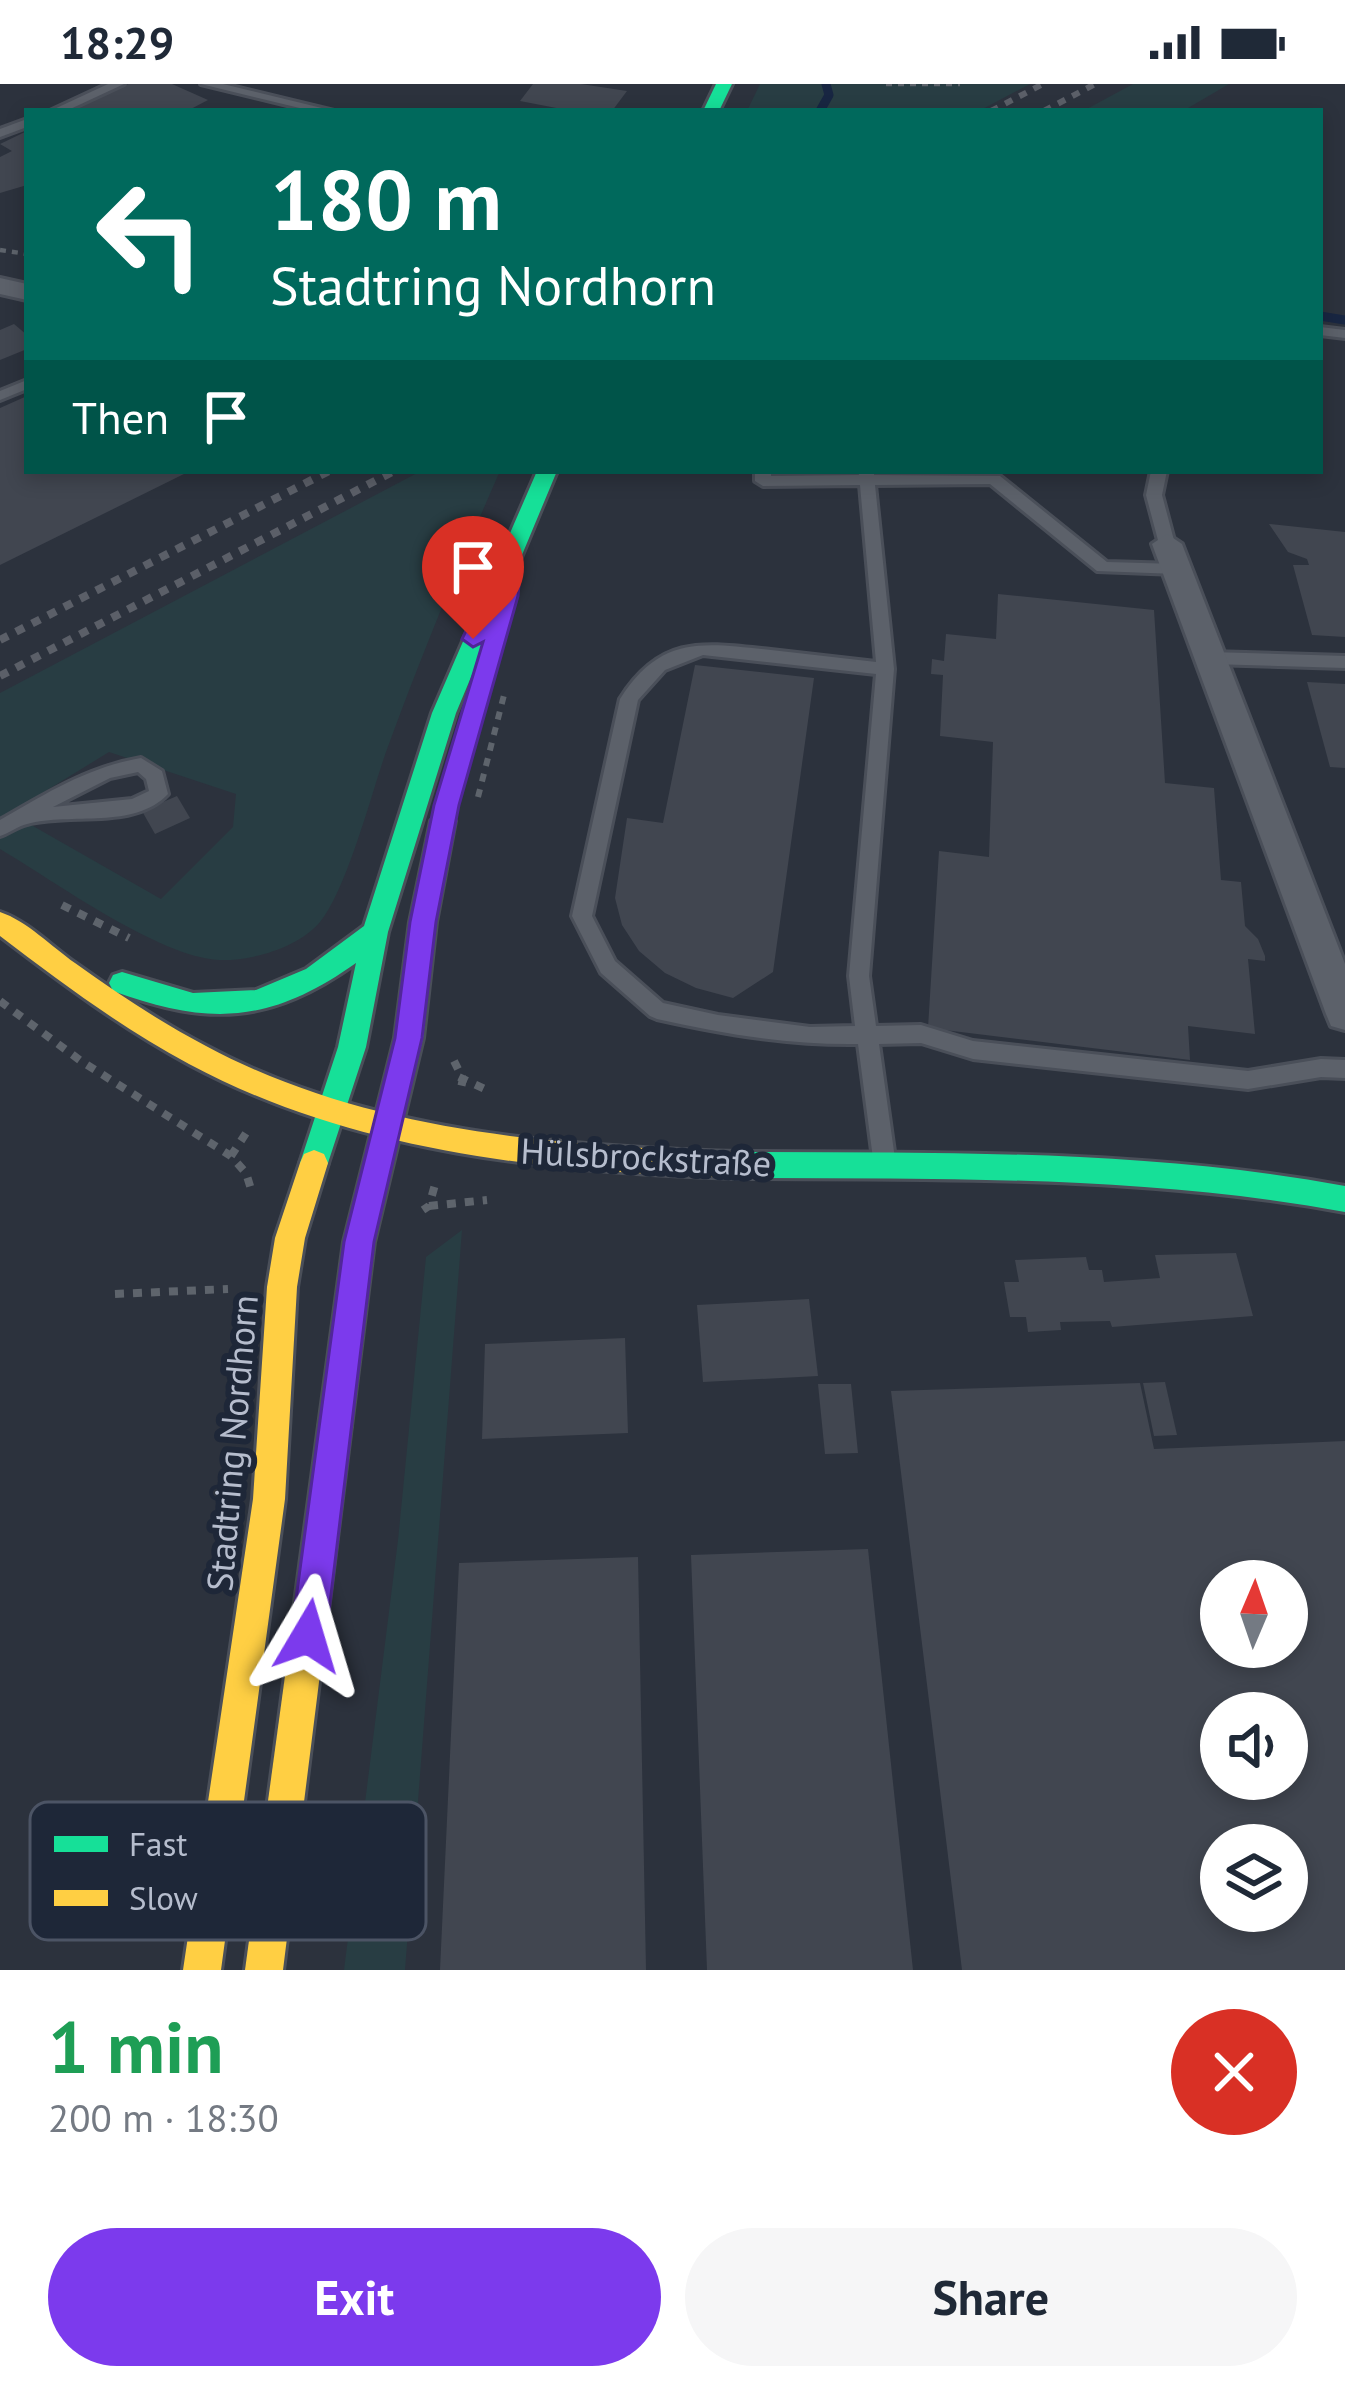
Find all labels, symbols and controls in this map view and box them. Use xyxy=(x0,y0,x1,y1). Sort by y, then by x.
text: 18:29 xyxy=(60,13,174,71)
text: 180 m xyxy=(270,144,502,253)
icon: left xyxy=(72,156,228,312)
text: Stadtring Nordhorn xyxy=(270,250,716,320)
icon: arrive xyxy=(193,384,259,450)
text: Then xyxy=(72,388,169,446)
pin xyxy=(422,516,524,639)
icon: arrive xyxy=(440,534,506,600)
street label: Hülsbrockstraße xyxy=(520,1126,772,1187)
street label: Stadtring Nordhorn xyxy=(195,1293,268,1593)
north arrow xyxy=(1200,1560,1308,1668)
map controls xyxy=(1200,1560,1308,1932)
position arrow xyxy=(245,1573,371,1699)
button: sound xyxy=(1200,1692,1308,1800)
legend xyxy=(30,1802,426,1940)
text: Fast xyxy=(129,1822,188,1865)
button: layers xyxy=(1200,1824,1308,1932)
text: Slow xyxy=(129,1876,198,1919)
text: 1 min xyxy=(48,2000,224,2093)
button: close xyxy=(1171,2009,1297,2135)
text: 200 m · 18:30 xyxy=(48,2092,279,2143)
button: Exit xyxy=(48,2228,661,2366)
button: Share xyxy=(685,2228,1297,2366)

